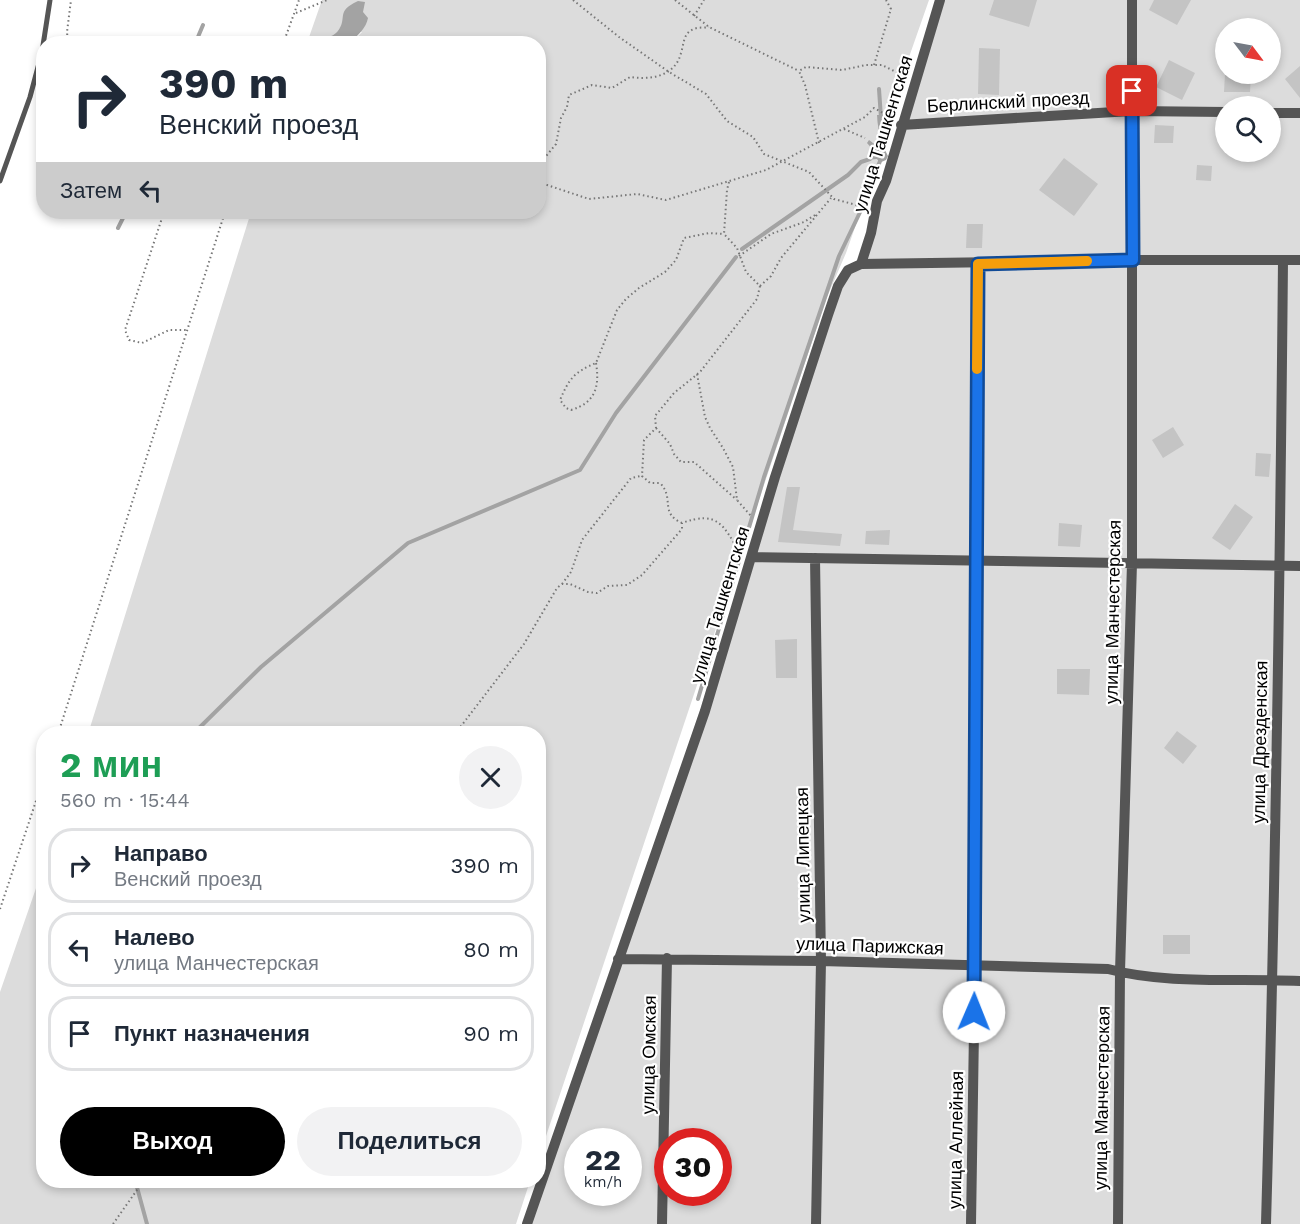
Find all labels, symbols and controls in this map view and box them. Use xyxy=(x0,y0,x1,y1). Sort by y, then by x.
north arrow xyxy=(1215,18,1281,84)
map controls xyxy=(1215,18,1281,162)
street label: улица Ташкентская xyxy=(849,53,916,215)
text: 390 m xyxy=(159,59,288,108)
icon: right xyxy=(60,60,138,138)
pin xyxy=(1106,65,1157,116)
icon: arrive xyxy=(1115,74,1148,107)
street label: Берлинский проезд xyxy=(926,87,1090,116)
button: search xyxy=(1215,96,1281,162)
text: Венский проезд xyxy=(159,109,358,141)
icon: left xyxy=(134,174,167,207)
text: Затем xyxy=(60,178,122,203)
street label: улица Манчестерская xyxy=(1100,520,1125,704)
street label: улица Ташкентская xyxy=(686,524,753,686)
street label: улица Дрезденская xyxy=(1248,660,1271,824)
text: 2 мин xyxy=(60,744,162,786)
button: close xyxy=(459,746,522,809)
street label: улица Липецкая xyxy=(791,787,814,923)
text: 560 m · 15:44 xyxy=(60,788,190,812)
text: Направо xyxy=(114,841,208,866)
icon: right xyxy=(63,849,96,882)
text: 390 m xyxy=(450,853,519,878)
text: Венский проезд xyxy=(114,867,262,891)
text: Налево xyxy=(114,925,195,950)
street label: улица Парижская xyxy=(796,932,944,959)
icon: left xyxy=(63,933,96,966)
text: 80 m xyxy=(463,937,519,962)
text: улица Манчестерская xyxy=(114,951,319,975)
position arrow xyxy=(942,980,1006,1044)
street label: улица Омская xyxy=(637,995,660,1115)
street label: улица Манчестерская xyxy=(1089,1006,1114,1190)
icon: arrive xyxy=(63,1017,96,1050)
text: Пункт назначения xyxy=(114,1021,310,1046)
text: 90 m xyxy=(463,1021,519,1046)
street label: улица Аллейная xyxy=(944,1071,967,1209)
button: Выход xyxy=(60,1107,285,1176)
button: Поделиться xyxy=(297,1107,522,1176)
speed limit sign: 30 xyxy=(654,1128,732,1206)
text: 22 xyxy=(585,1142,621,1177)
text: km/h xyxy=(584,1173,622,1191)

